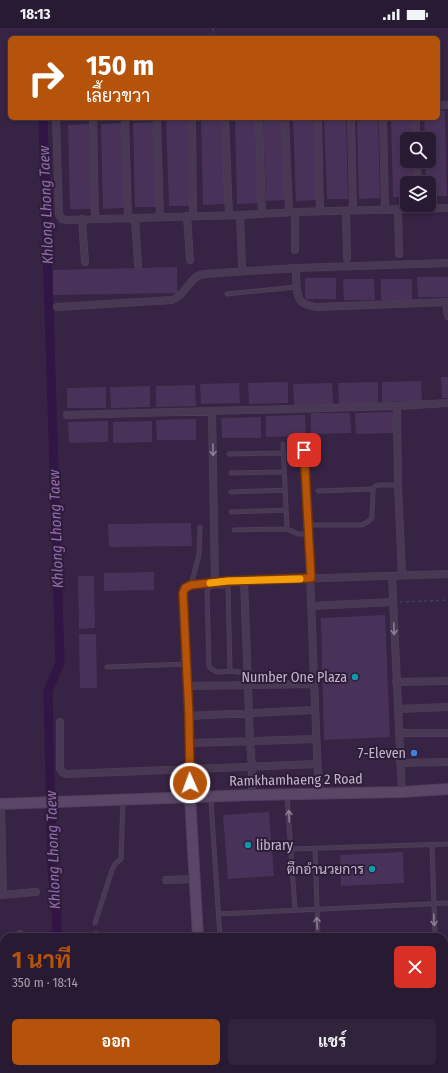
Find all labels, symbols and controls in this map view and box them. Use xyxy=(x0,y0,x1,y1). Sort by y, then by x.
text: 18:13 xyxy=(20,5,51,23)
text: 150 m xyxy=(86,49,154,82)
icon: right xyxy=(20,52,72,104)
text: เลี้ยวขวา xyxy=(86,85,150,107)
map controls xyxy=(400,132,436,212)
button: search xyxy=(400,132,436,168)
water label: Khlong Lhong Taew xyxy=(35,145,57,265)
button: layers xyxy=(400,176,436,212)
pin xyxy=(287,433,321,467)
icon: arrive xyxy=(293,439,315,461)
one-way arrow xyxy=(209,443,217,456)
water label: Khlong Lhong Taew xyxy=(45,469,67,589)
one-way arrow xyxy=(391,622,398,635)
place label: Number One Plaza xyxy=(242,669,347,686)
marker: Number One Plaza xyxy=(350,672,360,682)
place label: 7-Eleven xyxy=(358,745,406,762)
marker: 7-Eleven xyxy=(409,748,419,758)
position arrow xyxy=(169,762,211,804)
street label: Ramkhamhaeng 2 Road xyxy=(229,770,363,790)
water label: Khlong Lhong Taew xyxy=(42,790,64,910)
one-way arrow xyxy=(285,810,292,823)
place label: library xyxy=(256,837,294,854)
marker: library xyxy=(243,840,253,850)
place label: ตึกอำนวยการ xyxy=(287,861,364,878)
marker: ตึกอำนวยการ xyxy=(367,864,377,874)
one-way arrow xyxy=(431,913,438,926)
one-way arrow xyxy=(314,917,321,930)
text: 1 นาที xyxy=(12,946,71,974)
button: close xyxy=(394,946,436,988)
text: 350 m · 18:14 xyxy=(12,975,78,990)
button: ออก xyxy=(12,1019,220,1065)
button: แชร์ xyxy=(228,1019,436,1065)

